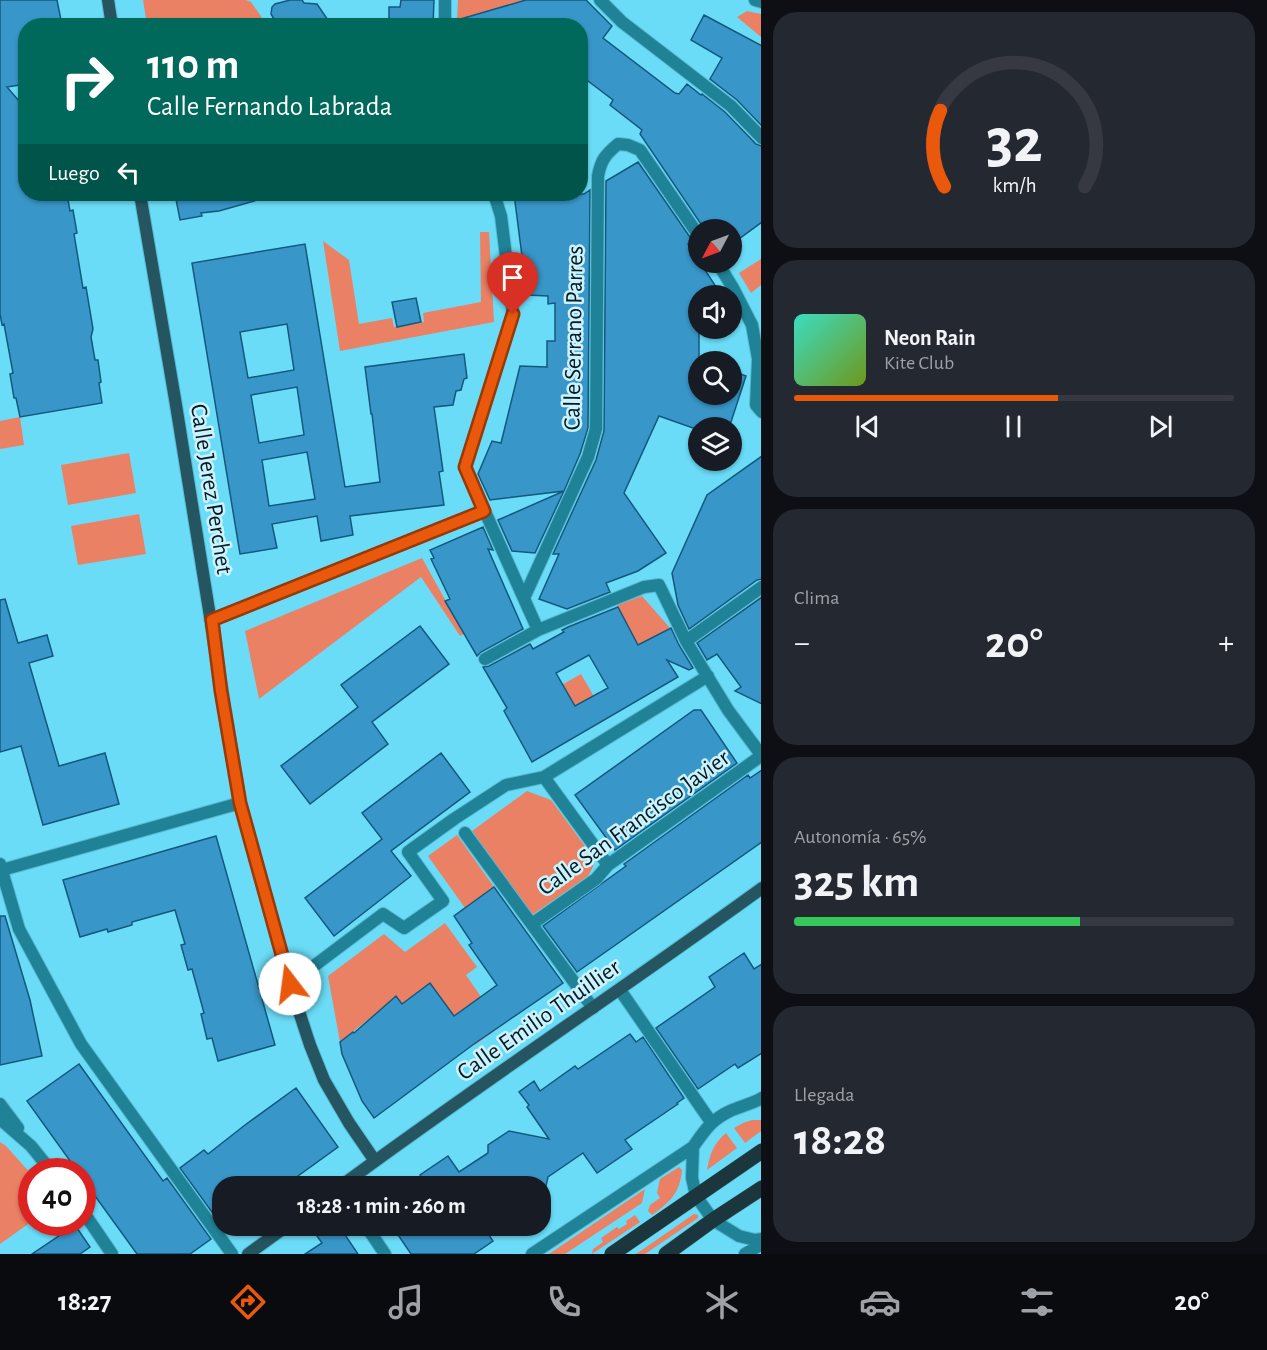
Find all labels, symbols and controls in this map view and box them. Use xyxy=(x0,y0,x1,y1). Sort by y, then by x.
icon: right xyxy=(48,42,126,120)
text: 110 m xyxy=(147,44,239,86)
text: Calle Fernando Labrada xyxy=(147,93,392,120)
text: 32 xyxy=(986,111,1042,173)
icon: left xyxy=(112,156,145,189)
text: Luego xyxy=(48,162,100,184)
text: km/h xyxy=(992,176,1036,197)
north arrow xyxy=(688,219,742,273)
map controls xyxy=(688,219,742,471)
street label: Calle Serrano Parres xyxy=(560,245,588,431)
pin xyxy=(487,252,538,314)
icon: arrive xyxy=(496,261,529,294)
button: sound xyxy=(688,285,742,339)
text: Neon Rain xyxy=(884,327,976,349)
button: search xyxy=(688,351,742,405)
text: Kite Club xyxy=(884,353,954,373)
street label: Calle Jerez Perchet xyxy=(186,402,236,576)
icon: previous xyxy=(851,410,884,443)
icon: pause xyxy=(997,410,1030,443)
icon: next xyxy=(1144,410,1177,443)
button: layers xyxy=(688,417,742,471)
text: Clima xyxy=(794,588,839,608)
text: 20° xyxy=(985,621,1043,666)
text: − xyxy=(794,627,810,660)
text: + xyxy=(1218,627,1234,660)
street label: Calle San Francisco Javier xyxy=(534,745,734,900)
text: Autonomía · 65% xyxy=(794,827,927,847)
text: 325 km xyxy=(794,860,919,905)
position arrow xyxy=(258,952,322,1016)
street label: Calle Emilio Thuillier xyxy=(453,955,625,1085)
text: Llegada xyxy=(794,1085,855,1105)
text: 18:28 xyxy=(794,1118,886,1163)
speed limit sign: 40 xyxy=(18,1158,96,1236)
text: 18:28 · 1 min · 260 m xyxy=(297,1195,466,1217)
icon: directions xyxy=(227,1281,269,1323)
icon: music xyxy=(385,1281,427,1323)
icon: phone xyxy=(543,1281,585,1323)
icon: climate xyxy=(701,1281,743,1323)
icon: car xyxy=(859,1281,901,1323)
icon: filters xyxy=(1016,1281,1058,1323)
text: 18:27 xyxy=(58,1288,112,1315)
text: 20° xyxy=(1174,1288,1209,1315)

